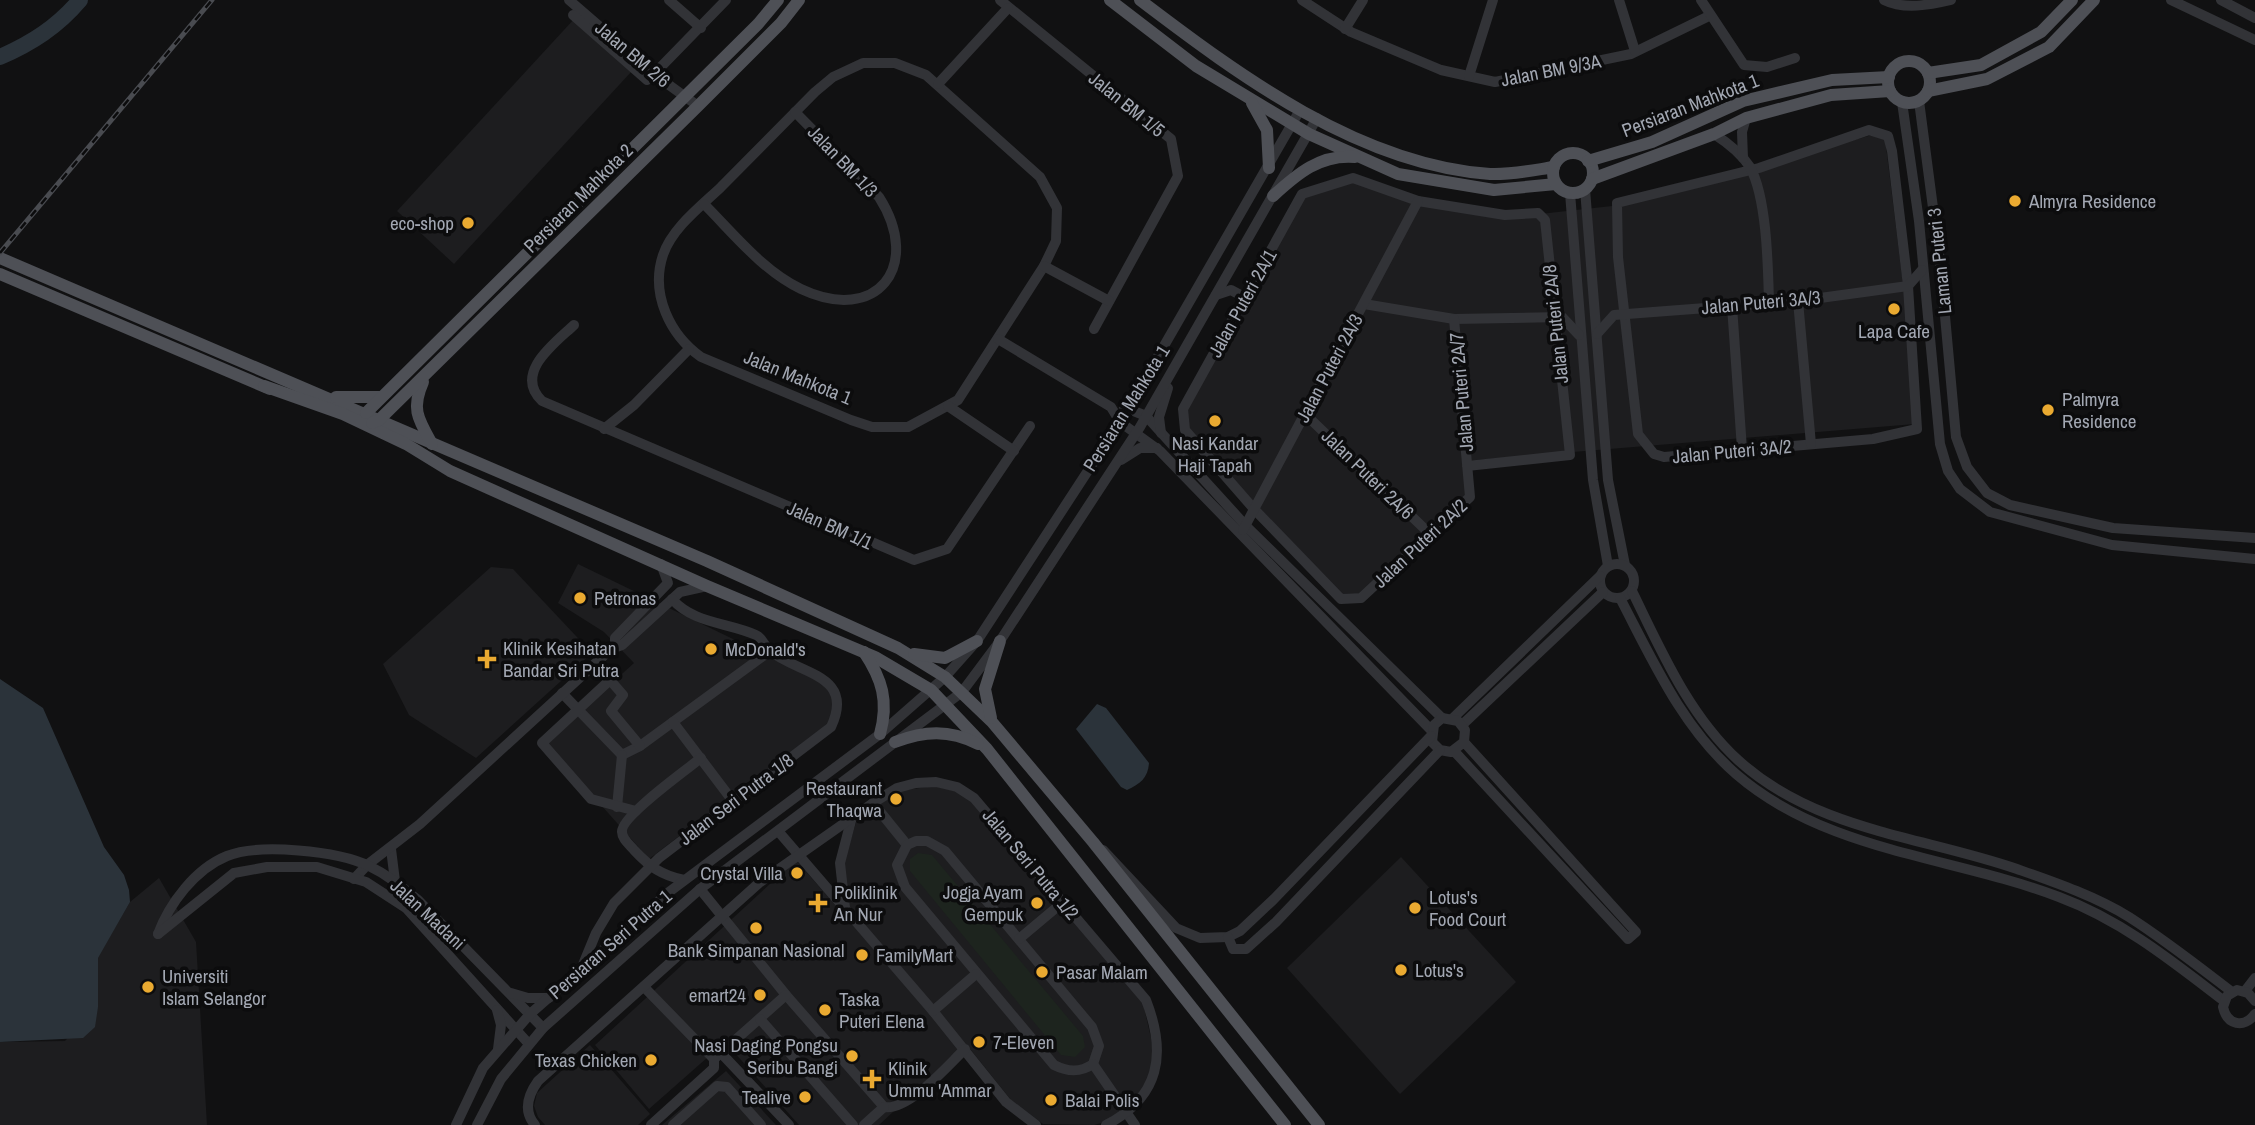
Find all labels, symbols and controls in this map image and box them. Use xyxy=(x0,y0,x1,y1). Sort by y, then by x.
street label: Jalan BM 2/6 xyxy=(590,15,676,93)
street label: Jalan BM 9/3A xyxy=(1499,47,1604,92)
street label: Jalan BM 1/5 xyxy=(1083,65,1171,143)
street label: Persiaran Mahkota 1 xyxy=(1618,67,1762,143)
street label: Jalan BM 1/3 xyxy=(802,119,884,203)
street label: Persiaran Mahkota 2 xyxy=(518,138,638,258)
place label: Almyra Residence xyxy=(2028,188,2156,214)
marker: Almyra Residence xyxy=(2007,193,2023,209)
street label: Laman Puteri 3 xyxy=(1921,207,1957,315)
place label: eco-shop xyxy=(390,210,454,236)
marker: eco-shop xyxy=(460,215,476,231)
street label: Jalan Puteri 2A/1 xyxy=(1202,244,1283,362)
street label: Jalan Puteri 2A/8 xyxy=(1536,263,1574,385)
street label: Jalan Puteri 3A/3 xyxy=(1700,284,1822,320)
marker: Lapa Cafe xyxy=(1886,301,1902,317)
street label: Jalan Puteri 2A/3 xyxy=(1289,309,1369,427)
place label: Lapa Cafe xyxy=(1858,318,1930,344)
street label: Jalan Puteri 2A/7 xyxy=(1443,331,1479,453)
street label: Persiaran Mahkota 1 xyxy=(1077,340,1176,476)
street label: Jalan Mahkota 1 xyxy=(740,344,856,411)
place label: Palmyra Residence xyxy=(2062,386,2136,434)
marker: Palmyra Residence xyxy=(2040,402,2056,418)
marker: Nasi Kandar Haji Tapah xyxy=(1207,413,1223,429)
street label: Jalan Puteri 2A/6 xyxy=(1316,423,1420,525)
place label: Nasi Kandar Haji Tapah xyxy=(1172,430,1259,478)
street label: Jalan Puteri 3A/2 xyxy=(1671,433,1793,469)
street label: Jalan Puteri 2A/2 xyxy=(1367,493,1473,593)
street label: Jalan BM 1/1 xyxy=(783,495,877,556)
place label: Petronas xyxy=(594,585,657,611)
marker: Petronas xyxy=(572,590,588,606)
place label: Klinik Kesihatan Bandar Sri Putra xyxy=(503,635,619,683)
place label: McDonald's xyxy=(725,636,806,662)
marker: McDonald's xyxy=(703,641,719,657)
marker: Klinik Kesihatan Bandar Sri Putra xyxy=(477,649,497,669)
street label: Jalan Seri Putra 1/8 xyxy=(673,747,799,851)
place label: Restaurant Thaqwa xyxy=(806,775,883,823)
marker: Restaurant Thaqwa xyxy=(888,791,904,807)
street label: Jalan Seri Putra 1/2 xyxy=(977,803,1085,925)
place label: Crystal Villa xyxy=(700,860,783,886)
marker: Crystal Villa xyxy=(789,865,805,881)
street label: Jalan Madani xyxy=(385,873,471,955)
place label: Poliklinik An Nur xyxy=(833,879,897,927)
place label: Jogja Ayam Gempuk xyxy=(943,879,1023,927)
street label: Persiaran Seri Putra 1 xyxy=(543,883,677,1005)
place label: Lotus's Food Court xyxy=(1429,884,1507,932)
marker: Poliklinik An Nur xyxy=(808,893,828,913)
marker: Jogja Ayam Gempuk xyxy=(1029,895,1045,911)
marker: Lotus's Food Court xyxy=(1407,900,1423,916)
marker: Bank Simpanan Nasional xyxy=(748,920,764,936)
place label: Bank Simpanan Nasional xyxy=(668,937,844,963)
place label: FamilyMart xyxy=(876,942,954,968)
marker: FamilyMart xyxy=(854,947,870,963)
place label: Lotus's xyxy=(1415,957,1464,983)
place label: Pasar Malam xyxy=(1056,959,1148,985)
marker: Lotus's xyxy=(1393,962,1409,978)
place label: Universiti Islam Selangor xyxy=(162,963,267,1011)
marker: Pasar Malam xyxy=(1034,964,1050,980)
marker: Universiti Islam Selangor xyxy=(140,979,156,995)
place label: emart24 xyxy=(689,982,746,1008)
place label: Taska Puteri Elena xyxy=(839,986,925,1034)
marker: emart24 xyxy=(752,987,768,1003)
marker: Taska Puteri Elena xyxy=(817,1002,833,1018)
place label: 7-Eleven xyxy=(993,1029,1054,1055)
place label: Nasi Daging Pongsu Seribu Bangi xyxy=(694,1032,838,1080)
marker: 7-Eleven xyxy=(971,1034,987,1050)
place label: Texas Chicken xyxy=(535,1047,637,1073)
marker: Nasi Daging Pongsu Seribu Bangi xyxy=(844,1048,860,1064)
marker: Texas Chicken xyxy=(643,1052,659,1068)
place label: Klinik Ummu 'Ammar xyxy=(888,1055,992,1103)
marker: Klinik Ummu 'Ammar xyxy=(862,1069,882,1089)
place label: Tealive xyxy=(742,1084,791,1110)
place label: Balai Polis xyxy=(1065,1087,1140,1113)
marker: Tealive xyxy=(797,1089,813,1105)
marker: Balai Polis xyxy=(1043,1092,1059,1108)

